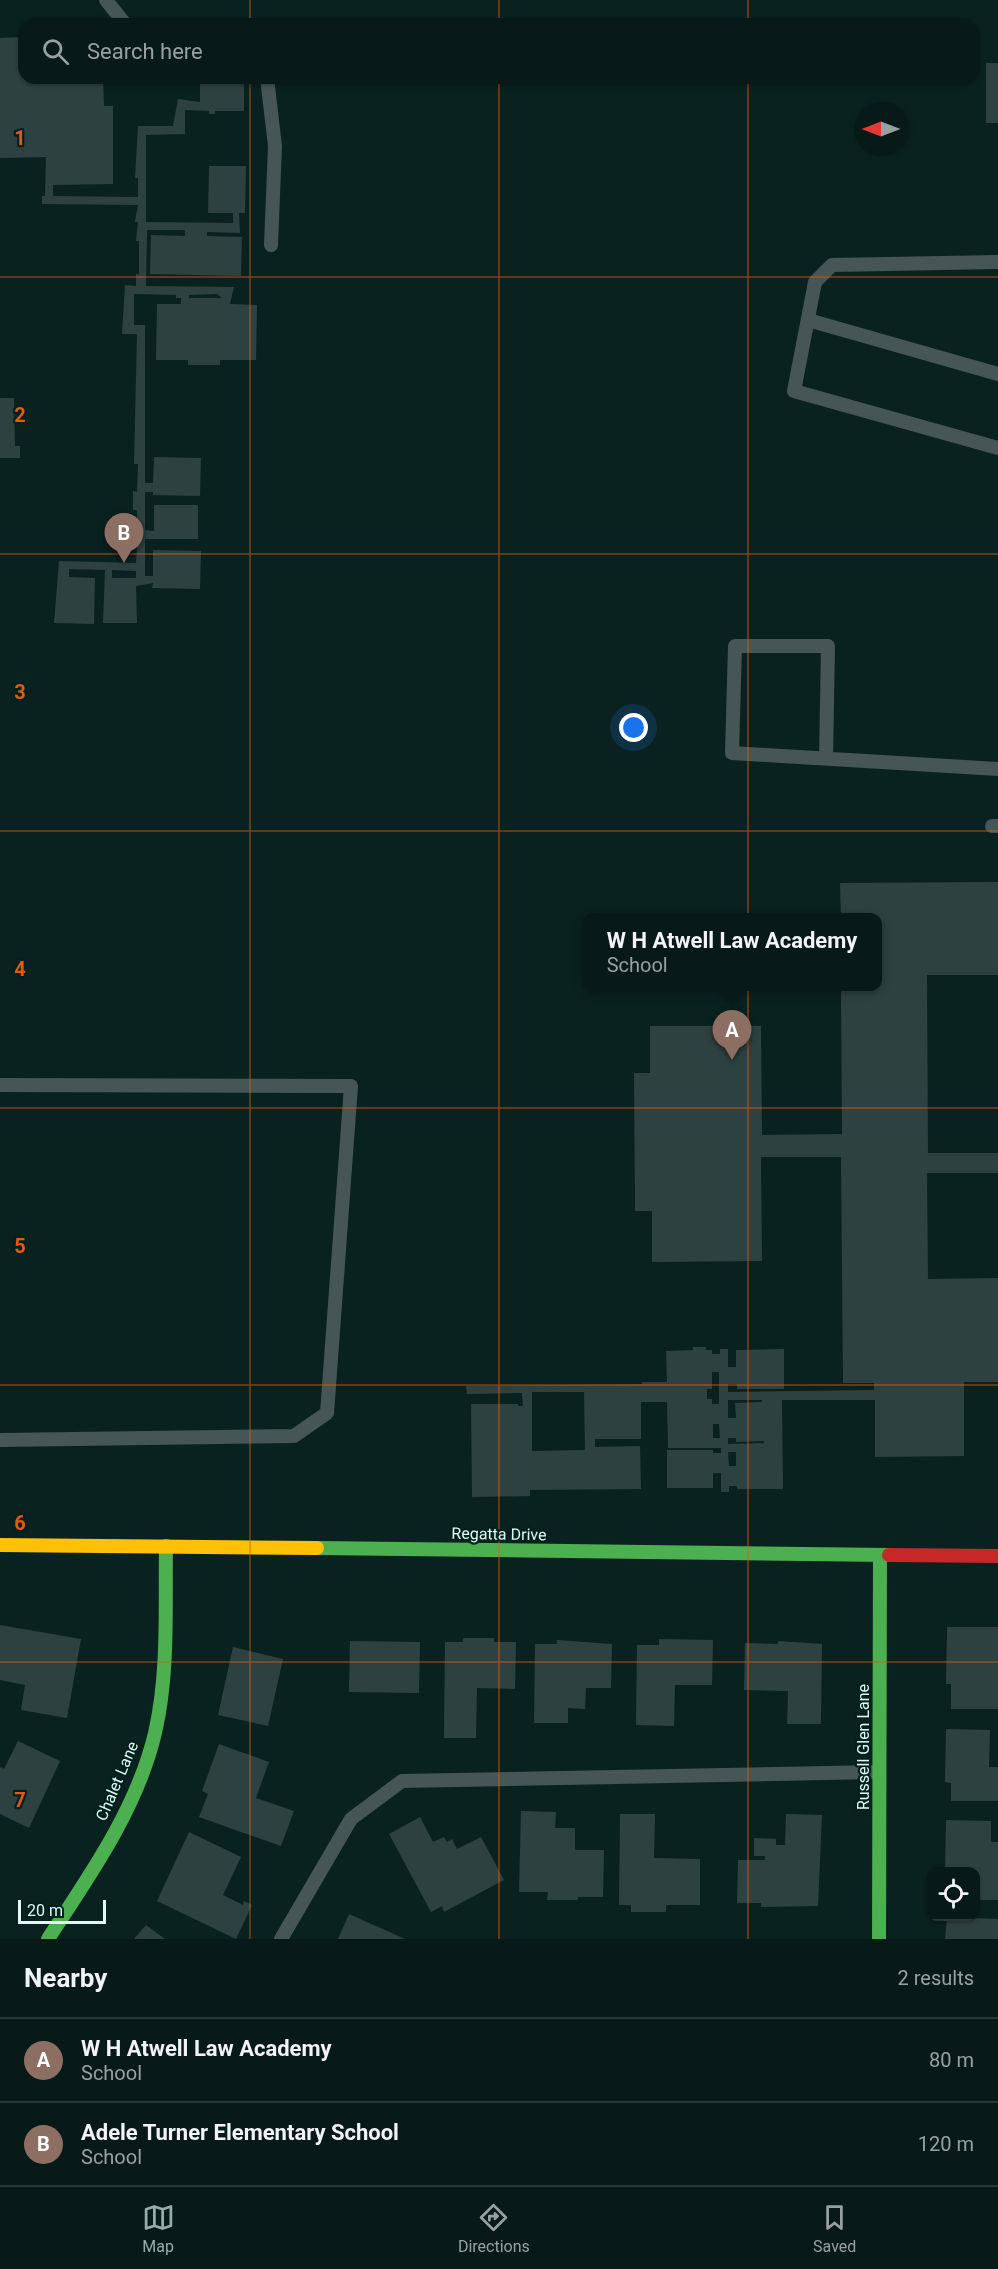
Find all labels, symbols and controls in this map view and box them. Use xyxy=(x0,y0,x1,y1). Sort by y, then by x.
search box xyxy=(18,18,980,84)
icon: search xyxy=(39,35,72,68)
text: Search here xyxy=(87,39,203,64)
north arrow xyxy=(854,102,908,156)
text: 1 xyxy=(14,126,26,150)
text: 2 xyxy=(14,403,26,427)
pin: B xyxy=(104,514,144,563)
text: 3 xyxy=(14,680,26,704)
your location xyxy=(619,713,648,742)
popup xyxy=(582,913,882,991)
text: W H Atwell Law Academy xyxy=(607,928,857,953)
text: School xyxy=(607,953,668,977)
text: 4 xyxy=(14,957,26,981)
pin: A xyxy=(712,1010,752,1060)
text: 5 xyxy=(14,1234,26,1258)
text: 6 xyxy=(14,1511,26,1535)
street label: Regatta Drive xyxy=(451,1524,547,1544)
street label: Russell Glen Lane xyxy=(854,1684,873,1810)
street label: Chalet Lane xyxy=(92,1739,142,1823)
text: 7 xyxy=(14,1788,26,1812)
map controls xyxy=(926,1867,980,1921)
button: locate xyxy=(926,1867,980,1921)
scale bar xyxy=(18,1897,106,1924)
text: 20 m xyxy=(27,1901,63,1920)
text: Nearby xyxy=(24,1963,107,1993)
text: 2 results xyxy=(898,1966,974,1990)
text: W H Atwell Law Academy xyxy=(81,2036,332,2061)
text: A xyxy=(37,2048,50,2072)
text: 80 m xyxy=(929,2048,974,2072)
text: School xyxy=(81,2061,142,2085)
text: Adele Turner Elementary School xyxy=(81,2120,399,2145)
text: B xyxy=(37,2132,50,2156)
text: 120 m xyxy=(918,2132,974,2156)
text: School xyxy=(81,2145,142,2169)
tab: Map xyxy=(142,2201,175,2256)
tab: Directions xyxy=(458,2201,530,2256)
tab: Saved xyxy=(813,2201,856,2256)

